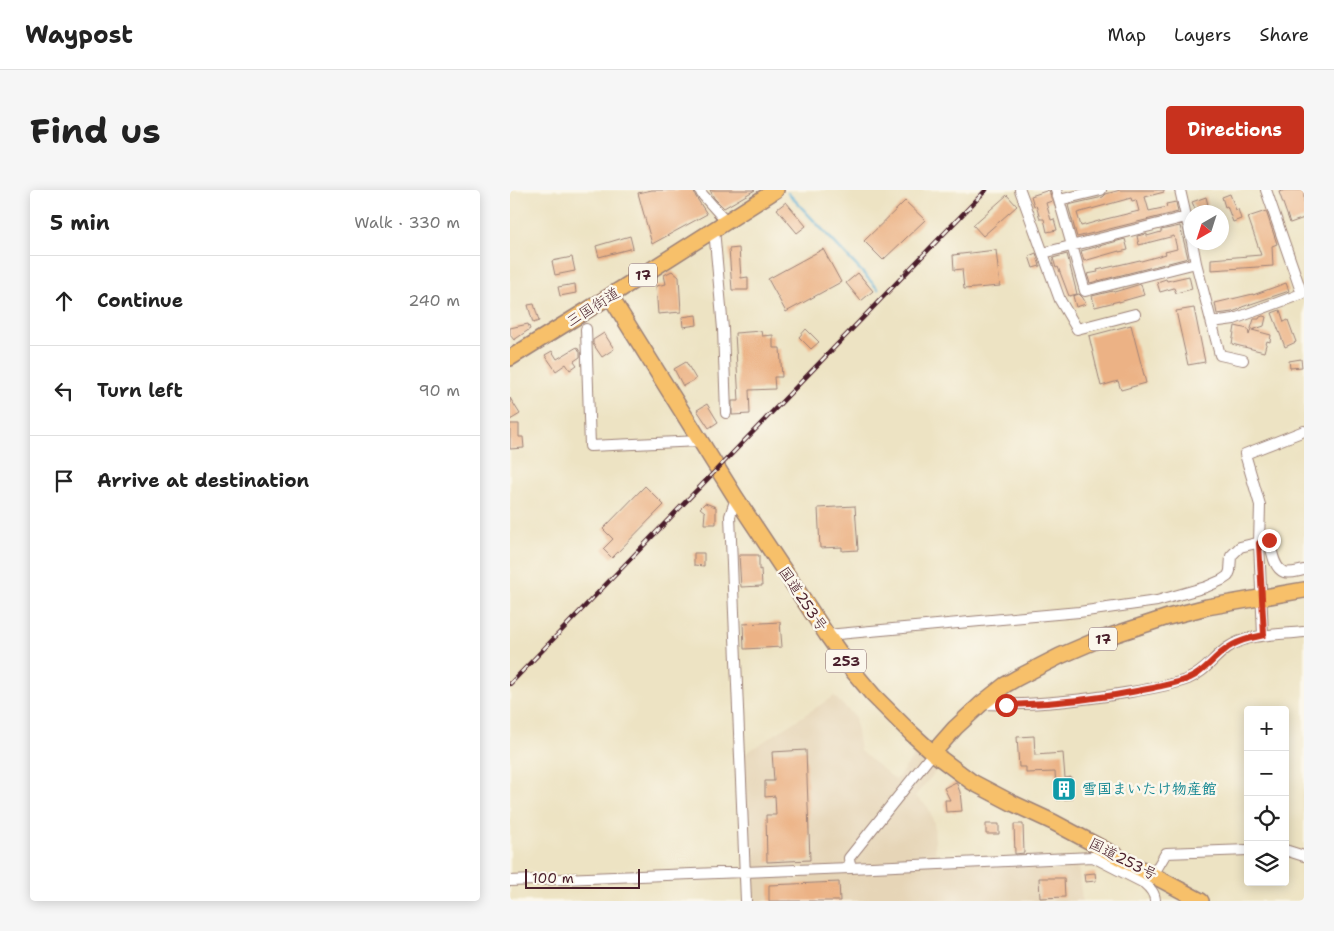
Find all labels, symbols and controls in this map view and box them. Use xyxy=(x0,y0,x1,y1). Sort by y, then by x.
text: Waypost xyxy=(25,19,133,51)
text: Map xyxy=(1108,23,1146,47)
text: Layers xyxy=(1174,23,1231,47)
text: Share xyxy=(1259,23,1309,47)
button: Directions xyxy=(1166,106,1304,154)
text: Find us xyxy=(30,107,161,154)
north arrow xyxy=(1184,205,1229,250)
text: 5 min xyxy=(50,209,110,237)
text: Walk · 330 m xyxy=(354,212,460,233)
road number: 17 xyxy=(629,264,657,286)
street label: 三国街道 xyxy=(562,283,624,331)
icon: ahead xyxy=(50,287,78,315)
text: Continue xyxy=(97,288,183,313)
text: 240 m xyxy=(408,290,460,311)
icon: left xyxy=(50,377,78,405)
text: Turn left xyxy=(97,378,183,403)
text: 90 m xyxy=(419,380,460,401)
icon: arrive xyxy=(50,467,78,495)
text: Arrive at destination xyxy=(97,468,309,493)
route end xyxy=(1258,529,1281,552)
street label: 国道253号 xyxy=(774,563,832,635)
road number: 17 xyxy=(1089,628,1117,650)
road number: 253 xyxy=(826,650,866,672)
route start xyxy=(995,694,1018,717)
map controls xyxy=(1244,706,1289,886)
button: + xyxy=(1244,706,1289,751)
button: − xyxy=(1244,751,1289,796)
building icon: 雪国まいたけ物産館 xyxy=(1051,776,1077,802)
place label: 雪国まいたけ物産館 xyxy=(1082,779,1217,799)
button: locate xyxy=(1244,796,1289,841)
street label: 国道253号 xyxy=(1085,833,1161,885)
button: layers xyxy=(1244,841,1289,886)
scale bar xyxy=(525,866,640,889)
text: 100 m xyxy=(532,869,574,887)

